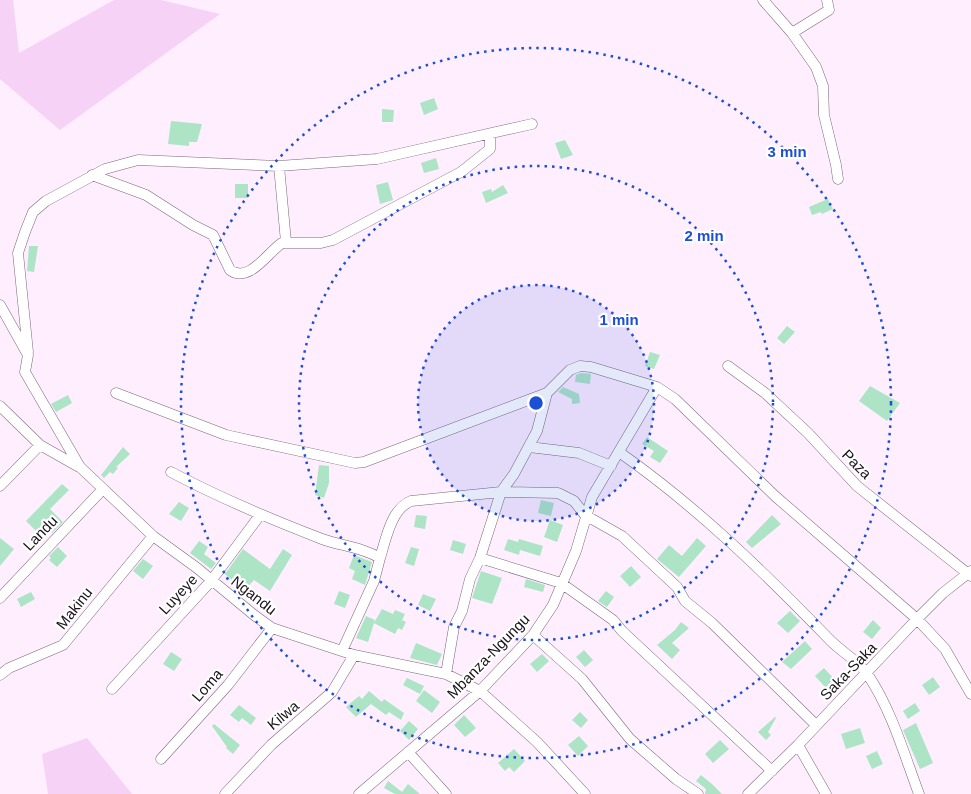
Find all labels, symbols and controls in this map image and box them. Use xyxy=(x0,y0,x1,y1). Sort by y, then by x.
text: 3 min xyxy=(767,143,807,160)
text: 2 min xyxy=(684,227,724,244)
text: 1 min xyxy=(599,311,639,328)
centre of rings xyxy=(527,394,545,412)
street label: Paza xyxy=(839,446,876,483)
street label: Landu xyxy=(19,512,61,554)
street label: Luyeye xyxy=(155,571,201,617)
street label: Ngandu xyxy=(228,572,280,618)
street label: Makinu xyxy=(52,584,96,632)
street label: Mbanza-Ngungu xyxy=(443,610,533,702)
street label: Saka-Saka xyxy=(816,638,880,703)
street label: Loma xyxy=(188,665,226,705)
street label: Kilwa xyxy=(264,697,303,733)

